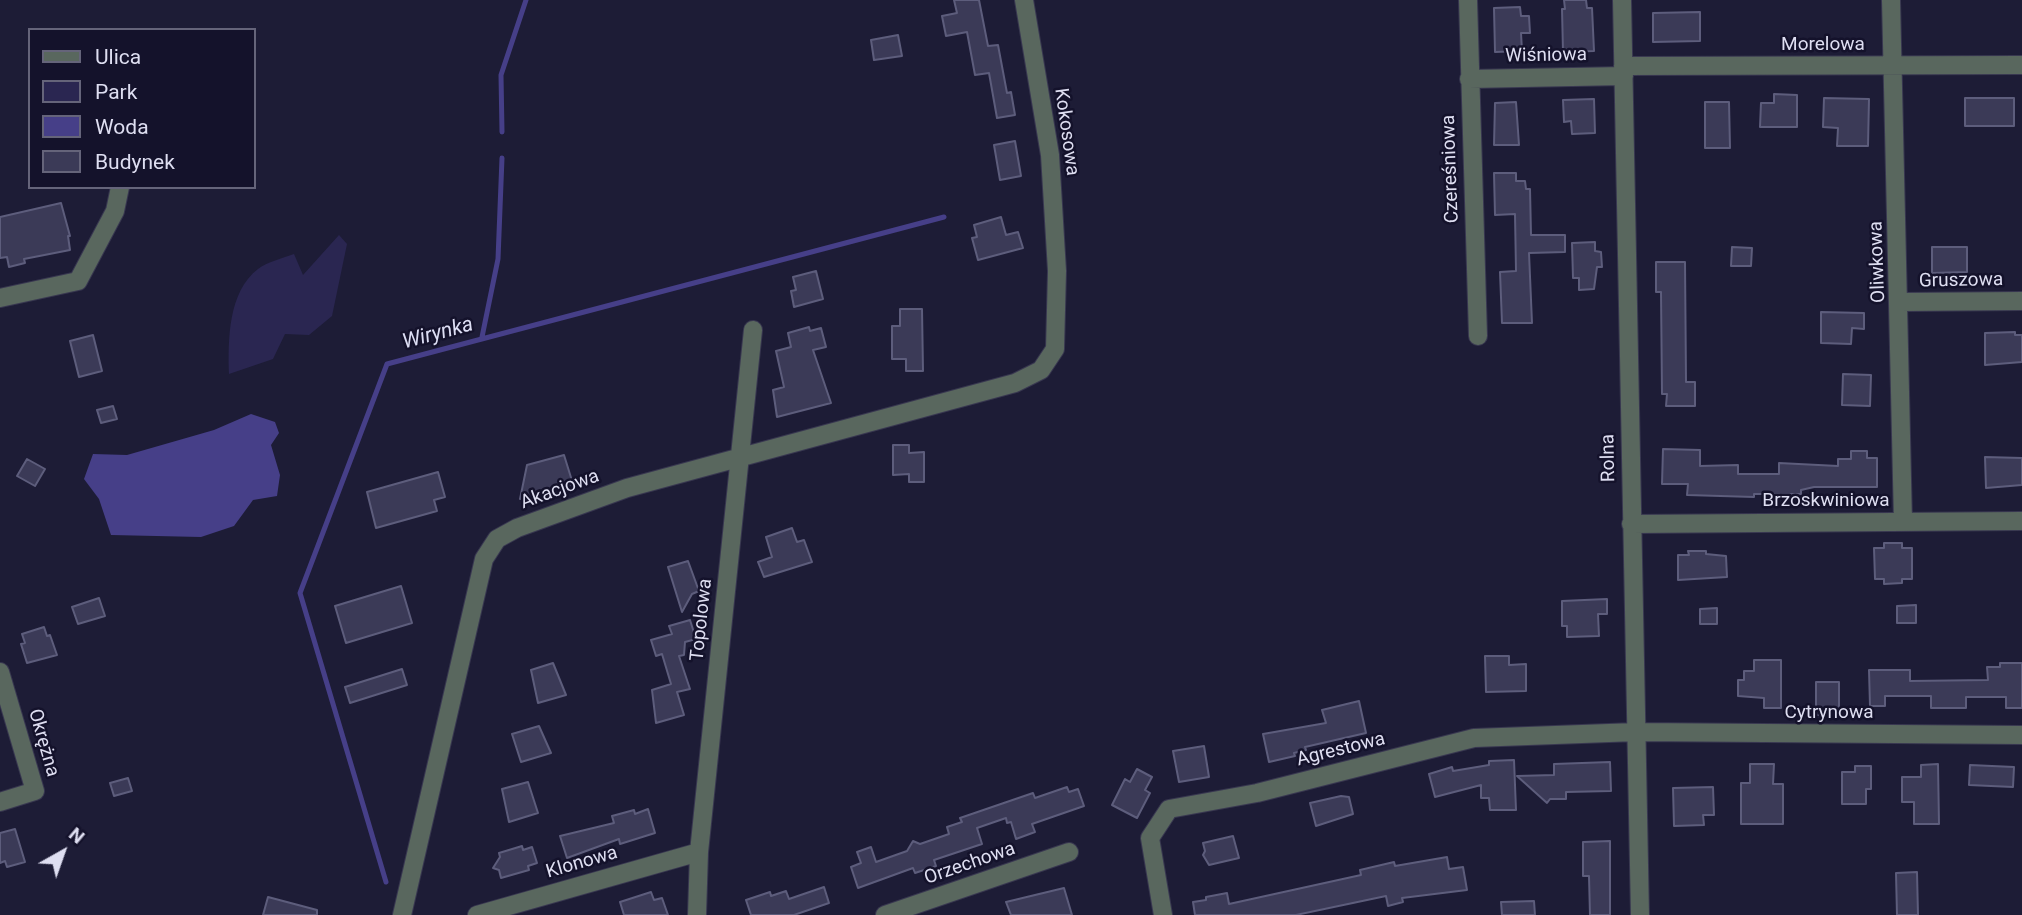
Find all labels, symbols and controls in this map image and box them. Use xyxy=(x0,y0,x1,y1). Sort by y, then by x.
legend xyxy=(28,28,256,189)
street label: Morelowa xyxy=(1781,34,1865,56)
street label: Wiśniowa xyxy=(1505,44,1587,68)
text: Ulica xyxy=(95,45,141,69)
text: Park xyxy=(95,80,137,104)
street label: Kokosowa xyxy=(1049,87,1083,177)
street label: Czereśniowa xyxy=(1438,114,1464,224)
text: Woda xyxy=(95,115,149,139)
text: Budynek xyxy=(95,150,175,174)
street label: Oliwkowa xyxy=(1865,221,1891,303)
street label: Gruszowa xyxy=(1919,269,2003,293)
water label: Wirynka xyxy=(400,312,476,356)
street label: Rolna xyxy=(1597,434,1621,482)
street label: Akacjowa xyxy=(517,465,603,515)
street label: Brzoskwiniowa xyxy=(1762,490,1890,512)
street label: Topolowa xyxy=(686,578,718,662)
street label: Cytrynowa xyxy=(1784,702,1874,724)
street label: Okrężna xyxy=(22,707,64,779)
street label: Agrestowa xyxy=(1294,728,1388,772)
north arrow xyxy=(28,817,98,887)
text: N xyxy=(64,822,89,849)
street label: Orzechowa xyxy=(922,838,1018,890)
street label: Klonowa xyxy=(544,842,620,884)

